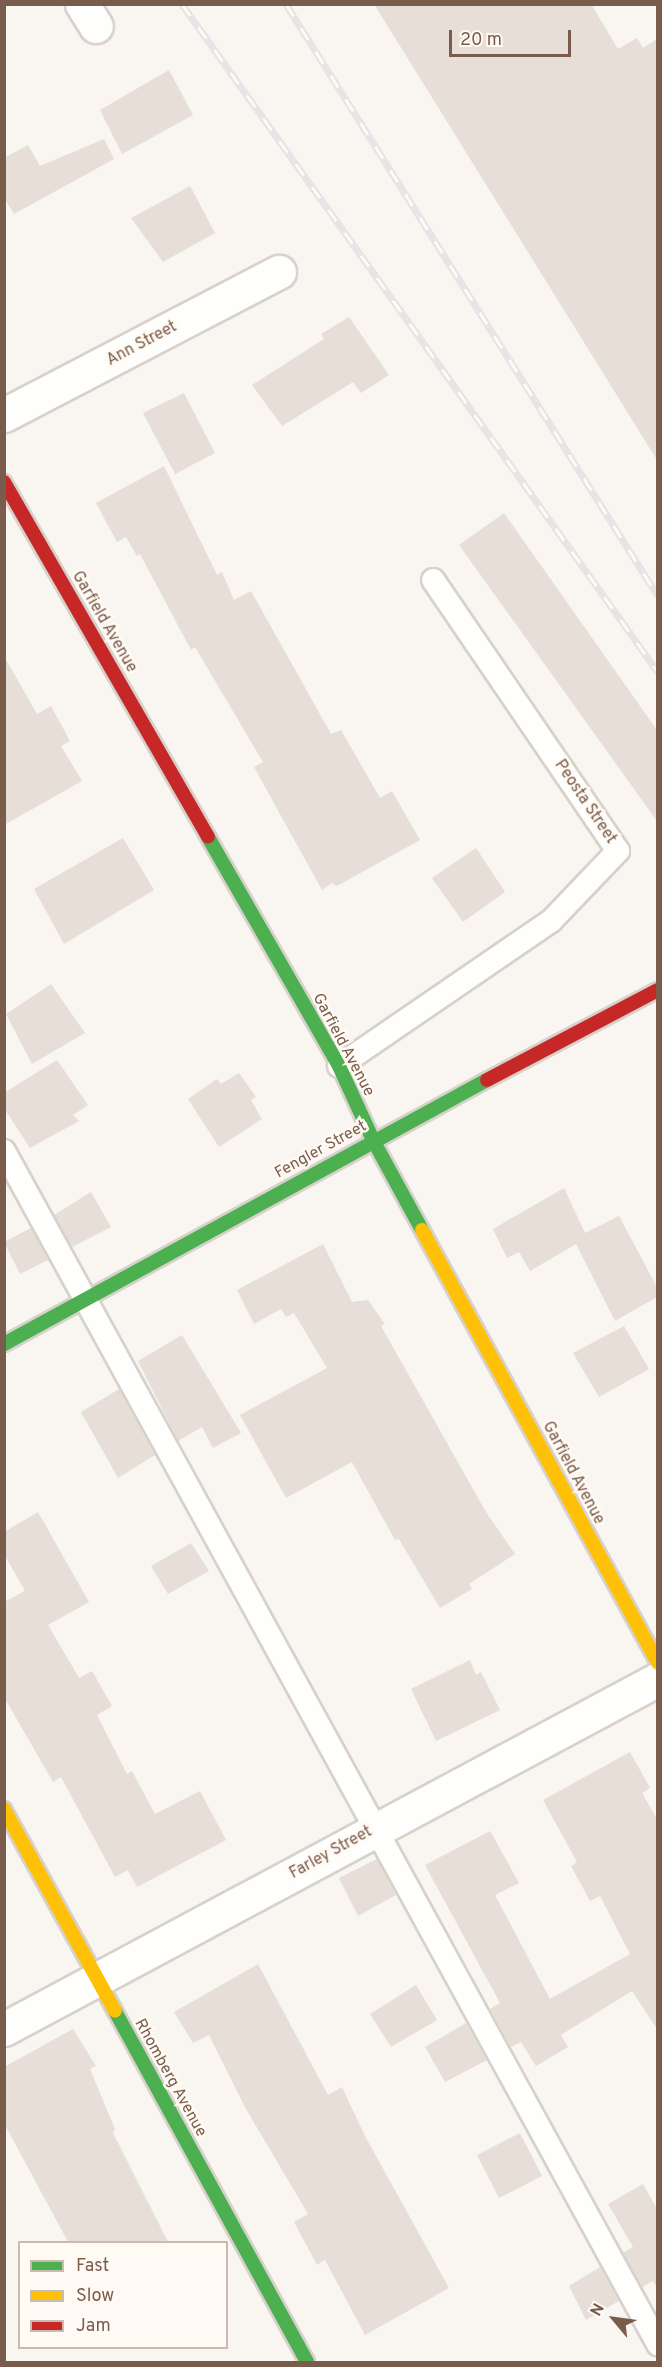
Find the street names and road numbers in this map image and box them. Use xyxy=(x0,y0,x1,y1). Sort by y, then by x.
street label: Ann Street xyxy=(104,317,180,371)
street label: Garfield Avenue xyxy=(67,568,141,676)
street label: Peosta Street xyxy=(550,756,620,848)
street label: Garfield Avenue xyxy=(308,990,378,1100)
street label: Fengler Street xyxy=(272,1117,370,1183)
street label: Garfield Avenue xyxy=(538,1418,608,1528)
street label: Farley Street xyxy=(286,1822,376,1884)
street label: Rhomberg Avenue xyxy=(130,2015,210,2141)

